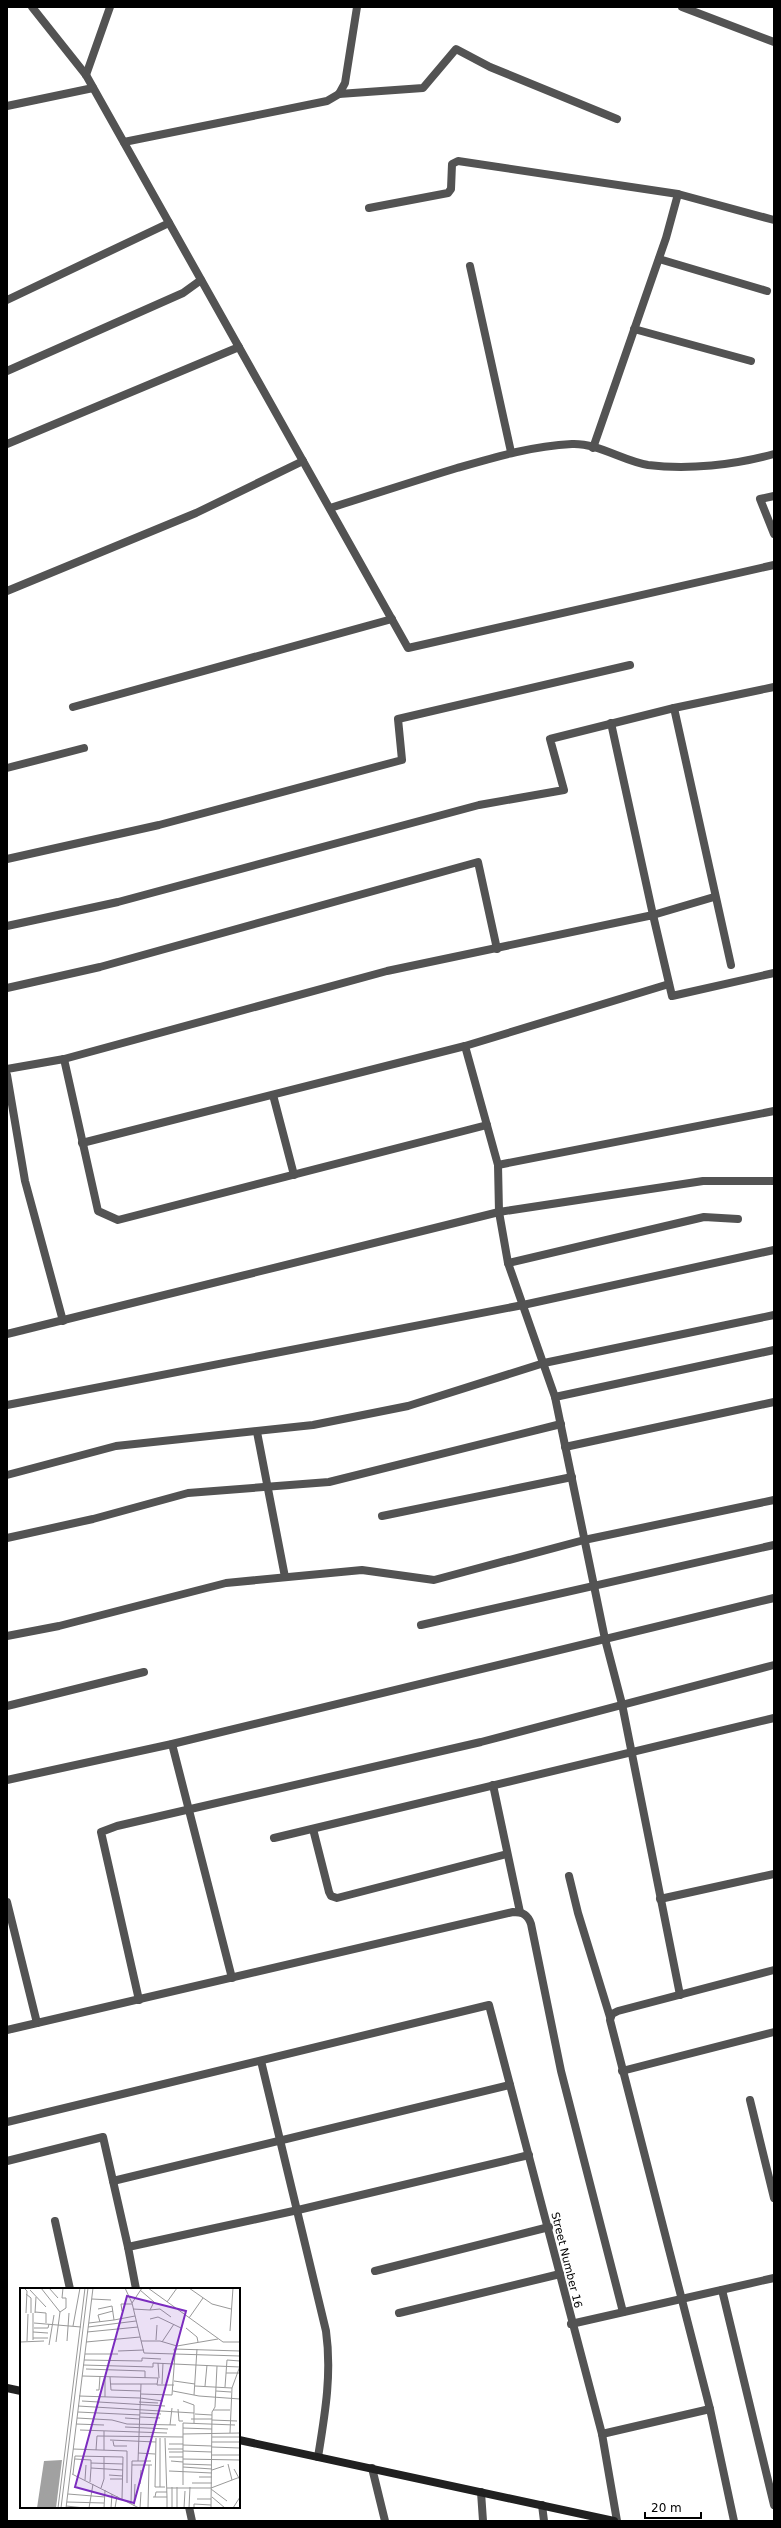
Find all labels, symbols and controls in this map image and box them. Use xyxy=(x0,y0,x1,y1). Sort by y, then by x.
street label: Street Number 16 xyxy=(548,2211,585,2310)
inset map xyxy=(20,2288,240,2508)
scale bar xyxy=(645,2494,701,2520)
text: 20 m xyxy=(651,2501,682,2515)

